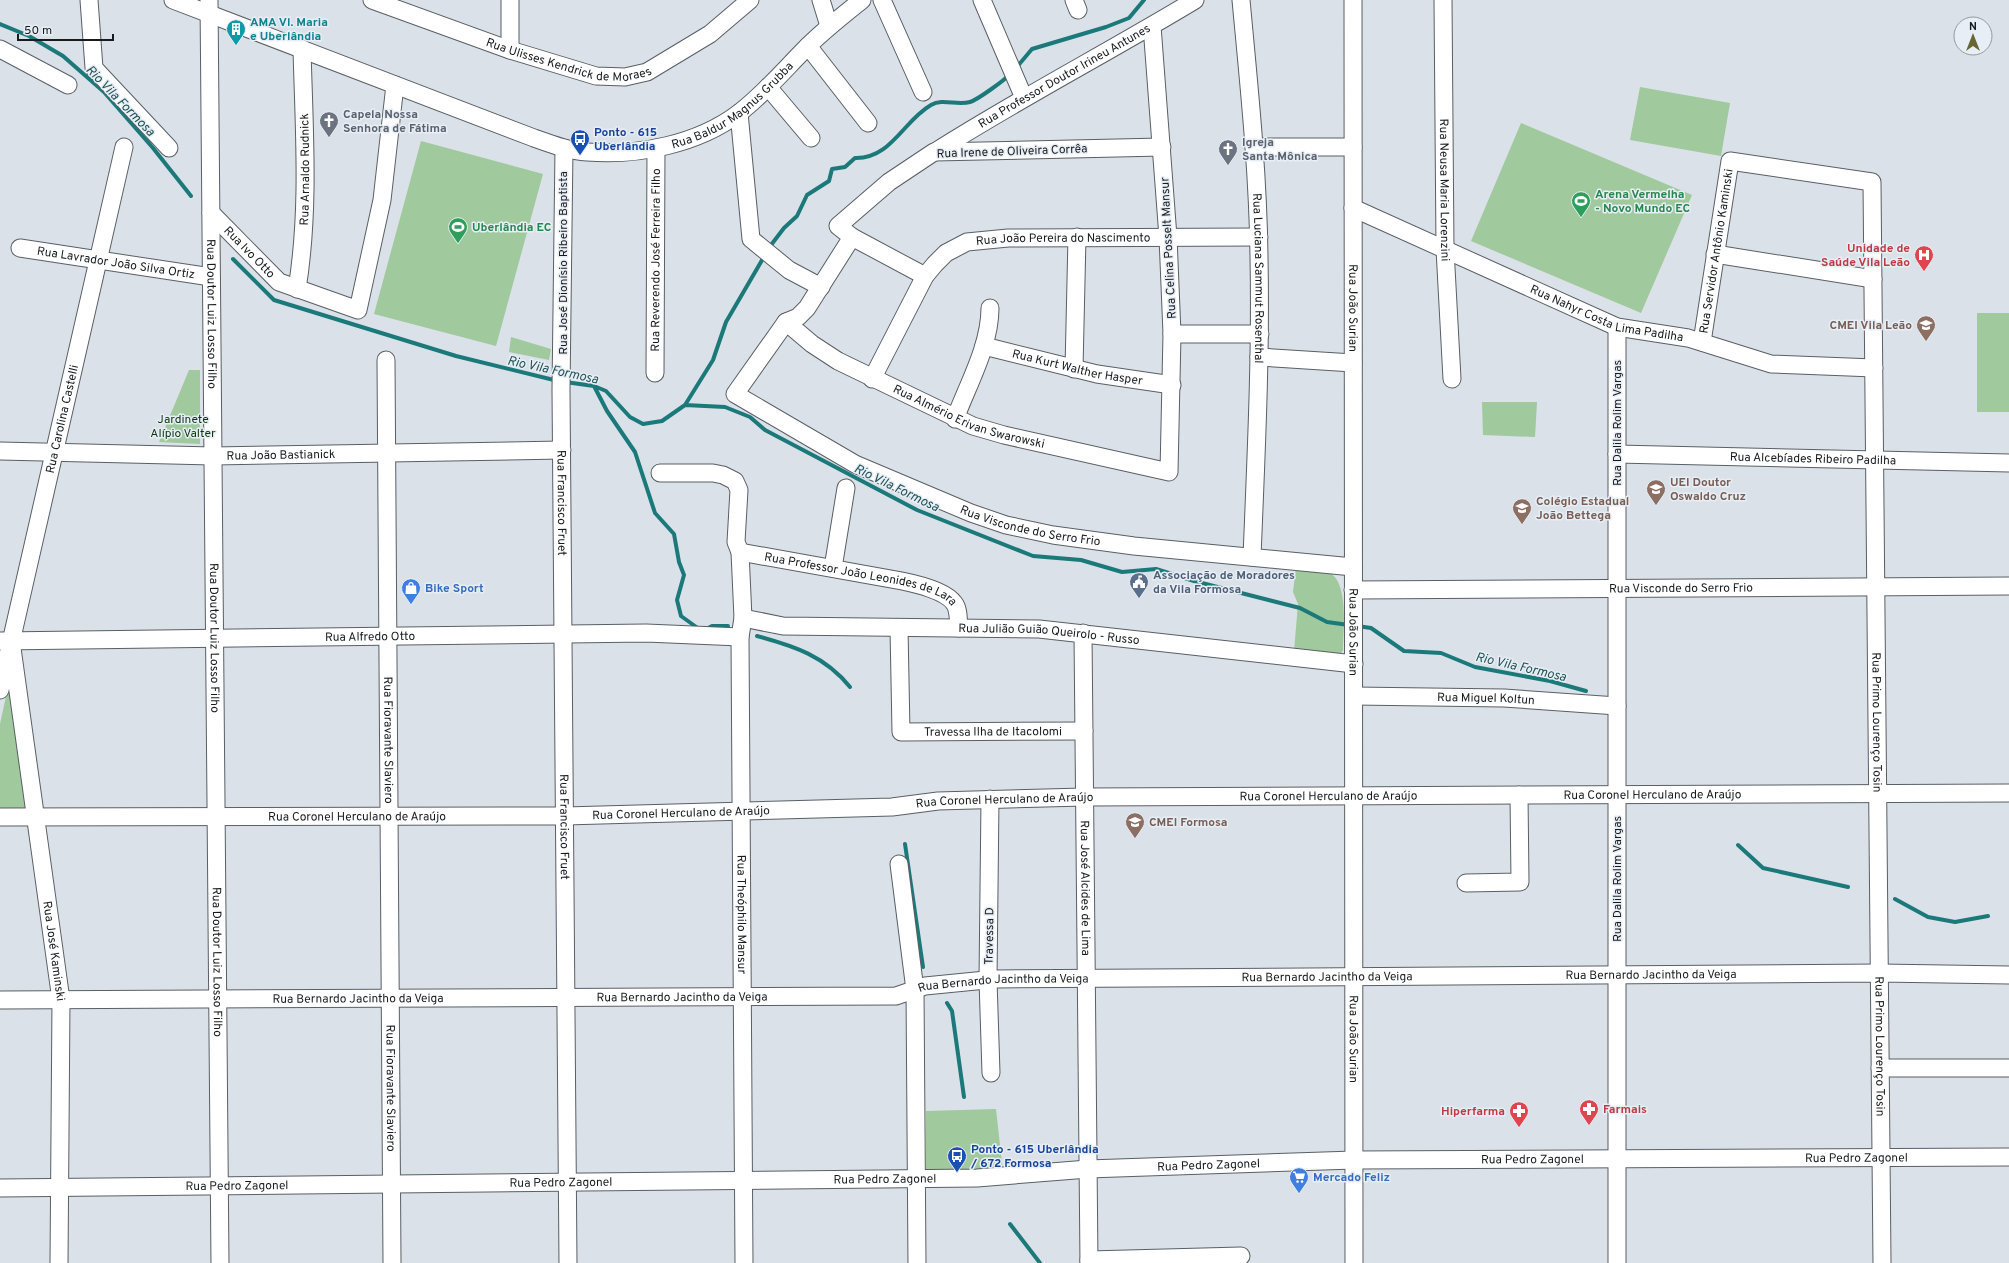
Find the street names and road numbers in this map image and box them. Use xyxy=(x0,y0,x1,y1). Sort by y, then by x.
street label: Rua Professor Doutor Irineu Antunes xyxy=(976,21,1154,132)
street label: Rua Ulisses Kendrick de Moraes xyxy=(483,35,655,86)
street label: Rua Baldur Magnus Grubba xyxy=(670,59,797,153)
street label: Rua Arnaldo Rudnick xyxy=(297,113,314,226)
street label: Rua Neusa Maria Lorenzini xyxy=(1435,119,1453,262)
street label: Rua Irene de Oliveira Corrêa xyxy=(936,141,1088,163)
street label: Rua Reverendo José Ferreira Filho xyxy=(648,168,665,352)
street label: Rua Servidor Antônio Kaminski xyxy=(1696,168,1738,335)
street label: Rua José Dionísio Ribeiro Baptista xyxy=(556,171,572,355)
street label: Rua Celina Posselt Mansur xyxy=(1157,176,1181,319)
street label: Rua Luciana Sammut Rosenthal xyxy=(1248,193,1266,364)
street label: Rua Ivo Otto xyxy=(220,223,278,283)
street label: Rua João Pereira do Nascimento xyxy=(975,230,1151,250)
street label: Rua Doutor Luiz Losso Filho xyxy=(202,239,219,389)
street label: Rua Lavrador João Silva Ortiz xyxy=(36,244,196,283)
street label: Rua João Surian xyxy=(1344,264,1360,352)
street label: Rua Nahyr Costa Lima Padilha xyxy=(1527,282,1684,346)
street label: Rua Kurt Walther Hasper xyxy=(1010,346,1144,390)
street label: Rua Dalila Rolim Vargas xyxy=(1610,360,1626,486)
street label: Rua Carolina Castelli xyxy=(43,363,83,475)
street label: Rua Almério Erivan Swarowski xyxy=(890,382,1046,453)
street label: Rua João Bastianick xyxy=(226,447,335,465)
street label: Rua Francisco Fruet xyxy=(552,450,569,556)
street label: Rua Alcebíades Ribeiro Padilha xyxy=(1730,450,1896,469)
street label: Rua Visconde do Serro Frio xyxy=(957,502,1102,550)
street label: Rua Professor João Leonides de Lara xyxy=(763,549,960,610)
street label: Rua Doutor Luiz Losso Filho xyxy=(205,563,222,713)
street label: Rua Visconde do Serro Frio xyxy=(1609,581,1753,597)
street label: Rua João Surian xyxy=(1344,588,1361,676)
street label: Rua Julião Guião Queirolo - Russo xyxy=(958,621,1141,649)
street label: Rua Alfredo Otto xyxy=(325,629,415,646)
street label: Rua Primo Lourenço Tosin xyxy=(1867,652,1885,792)
street label: Rua Fioravante Slaviero xyxy=(379,676,396,804)
street label: Rua Miguel Koltun xyxy=(1437,690,1535,709)
street label: Travessa Ilha de Itacolomi xyxy=(924,724,1062,741)
street label: Rua Francisco Fruet xyxy=(555,774,572,880)
street label: Rua Coronel Herculano de Araújo xyxy=(1563,787,1742,804)
street label: Rua Coronel Herculano de Araújo xyxy=(1239,789,1418,805)
street label: Rua Coronel Herculano de Araújo xyxy=(915,790,1094,813)
street label: Rua Coronel Herculano de Araújo xyxy=(592,803,770,824)
street label: Rua Coronel Herculano de Araújo xyxy=(268,809,446,826)
street label: Rua Dalila Rolim Vargas xyxy=(1610,816,1626,942)
street label: Rua José Alcides de Lima xyxy=(1076,820,1093,956)
street label: Rua Theóphilo Mansur xyxy=(732,855,749,975)
street label: Rua Doutor Luiz Losso Filho xyxy=(208,887,225,1037)
street label: Rua José Kaminski xyxy=(38,900,68,1002)
street label: Travessa D xyxy=(981,907,999,965)
street label: Rua Bernardo Jacintho da Veiga xyxy=(1565,967,1737,984)
street label: Rua Bernardo Jacintho da Veiga xyxy=(1241,969,1413,986)
street label: Rua Bernardo Jacintho da Veiga xyxy=(916,971,1089,997)
street label: Rua Primo Lourenço Tosin xyxy=(1870,976,1888,1116)
street label: Rua Bernardo Jacintho da Veiga xyxy=(596,990,768,1006)
street label: Rua Bernardo Jacintho da Veiga xyxy=(272,991,444,1008)
street label: Rua João Surian xyxy=(1345,995,1361,1083)
street label: Rua Fioravante Slaviero xyxy=(381,1024,398,1152)
street label: Rua Pedro Zagonel xyxy=(1805,1150,1908,1167)
street label: Rua Pedro Zagonel xyxy=(1481,1152,1584,1168)
street label: Rua Pedro Zagonel xyxy=(1157,1156,1260,1176)
street label: Rua Pedro Zagonel xyxy=(833,1171,937,1188)
street label: Rua Pedro Zagonel xyxy=(509,1175,613,1192)
street label: Rua Pedro Zagonel xyxy=(185,1178,289,1195)

